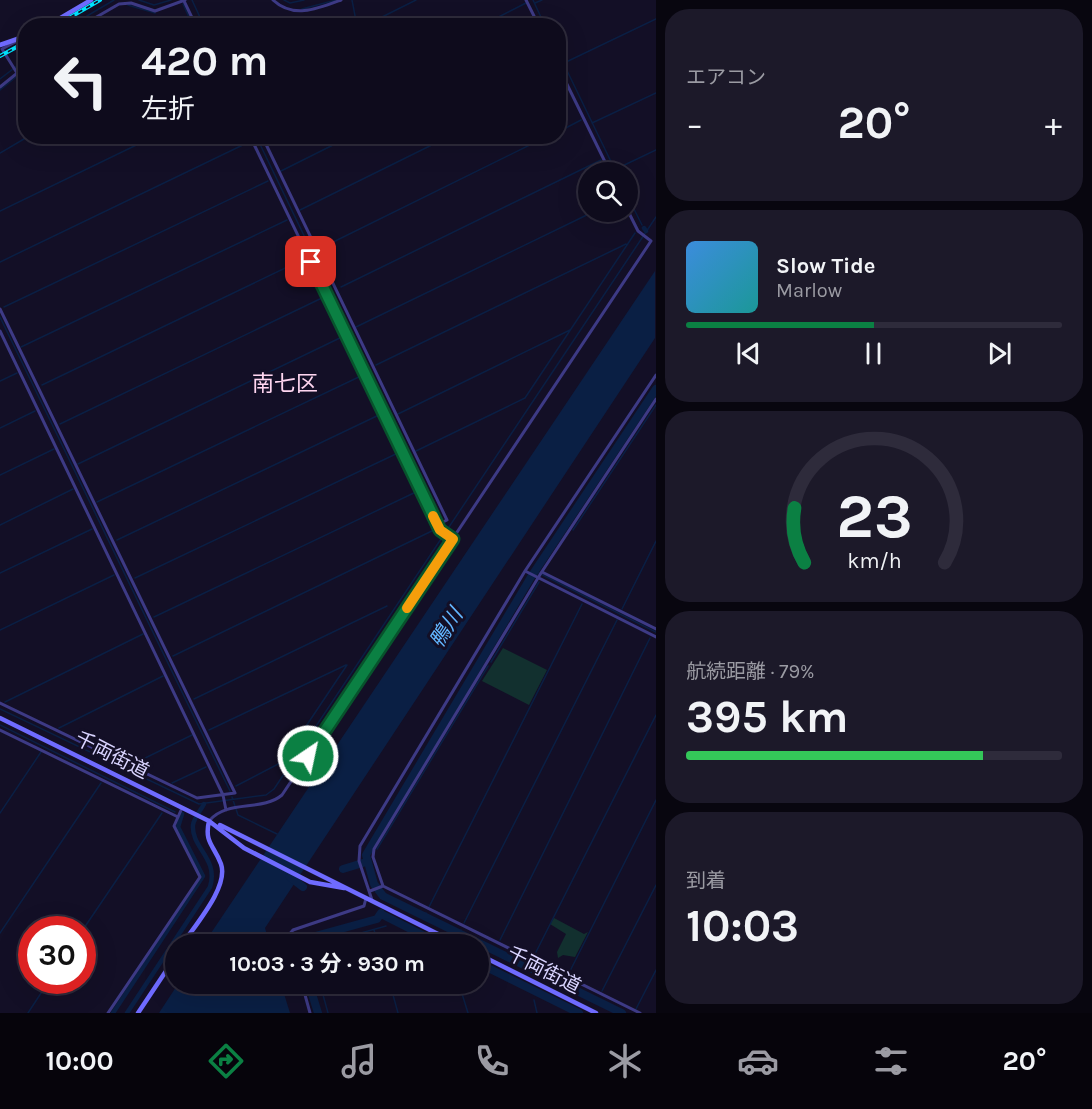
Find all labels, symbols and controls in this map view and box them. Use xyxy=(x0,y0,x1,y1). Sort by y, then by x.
text: 420 m xyxy=(141,36,268,86)
icon: left xyxy=(42,42,120,120)
text: エアコン xyxy=(686,66,766,89)
text: 左折 xyxy=(141,93,195,125)
text: 20° xyxy=(837,97,911,149)
text: − xyxy=(686,105,703,143)
text: + xyxy=(1045,105,1062,143)
map controls xyxy=(578,162,638,222)
button: search xyxy=(578,162,638,222)
pin xyxy=(285,236,336,287)
icon: arrive xyxy=(294,245,327,278)
text: Slow Tide xyxy=(776,253,876,279)
text: Marlow xyxy=(776,279,842,302)
icon: previous xyxy=(732,337,765,370)
icon: pause xyxy=(857,337,890,370)
icon: next xyxy=(983,337,1016,370)
district label: 南七区 xyxy=(252,371,318,397)
text: 23 xyxy=(836,481,912,554)
text: km/h xyxy=(847,549,901,574)
water label: 鴨川 xyxy=(424,602,469,652)
text: 航続距離 · 79% xyxy=(686,660,815,683)
text: 395 km xyxy=(686,691,848,743)
position arrow xyxy=(276,724,340,788)
street label: 千両街道 xyxy=(71,727,153,783)
text: 到着 xyxy=(686,869,726,892)
text: 10:03 xyxy=(686,900,799,952)
speed limit sign: 30 xyxy=(18,916,96,994)
street label: 千両街道 xyxy=(503,942,585,998)
text: 10:03 · 3 分 · 930 m xyxy=(229,951,425,977)
icon: directions xyxy=(205,1040,247,1082)
icon: music xyxy=(338,1040,380,1082)
icon: phone xyxy=(471,1040,513,1082)
icon: climate xyxy=(604,1040,646,1082)
icon: car xyxy=(737,1040,779,1082)
icon: filters xyxy=(870,1040,912,1082)
text: 10:00 xyxy=(45,1045,114,1077)
text: 20° xyxy=(1003,1045,1046,1077)

